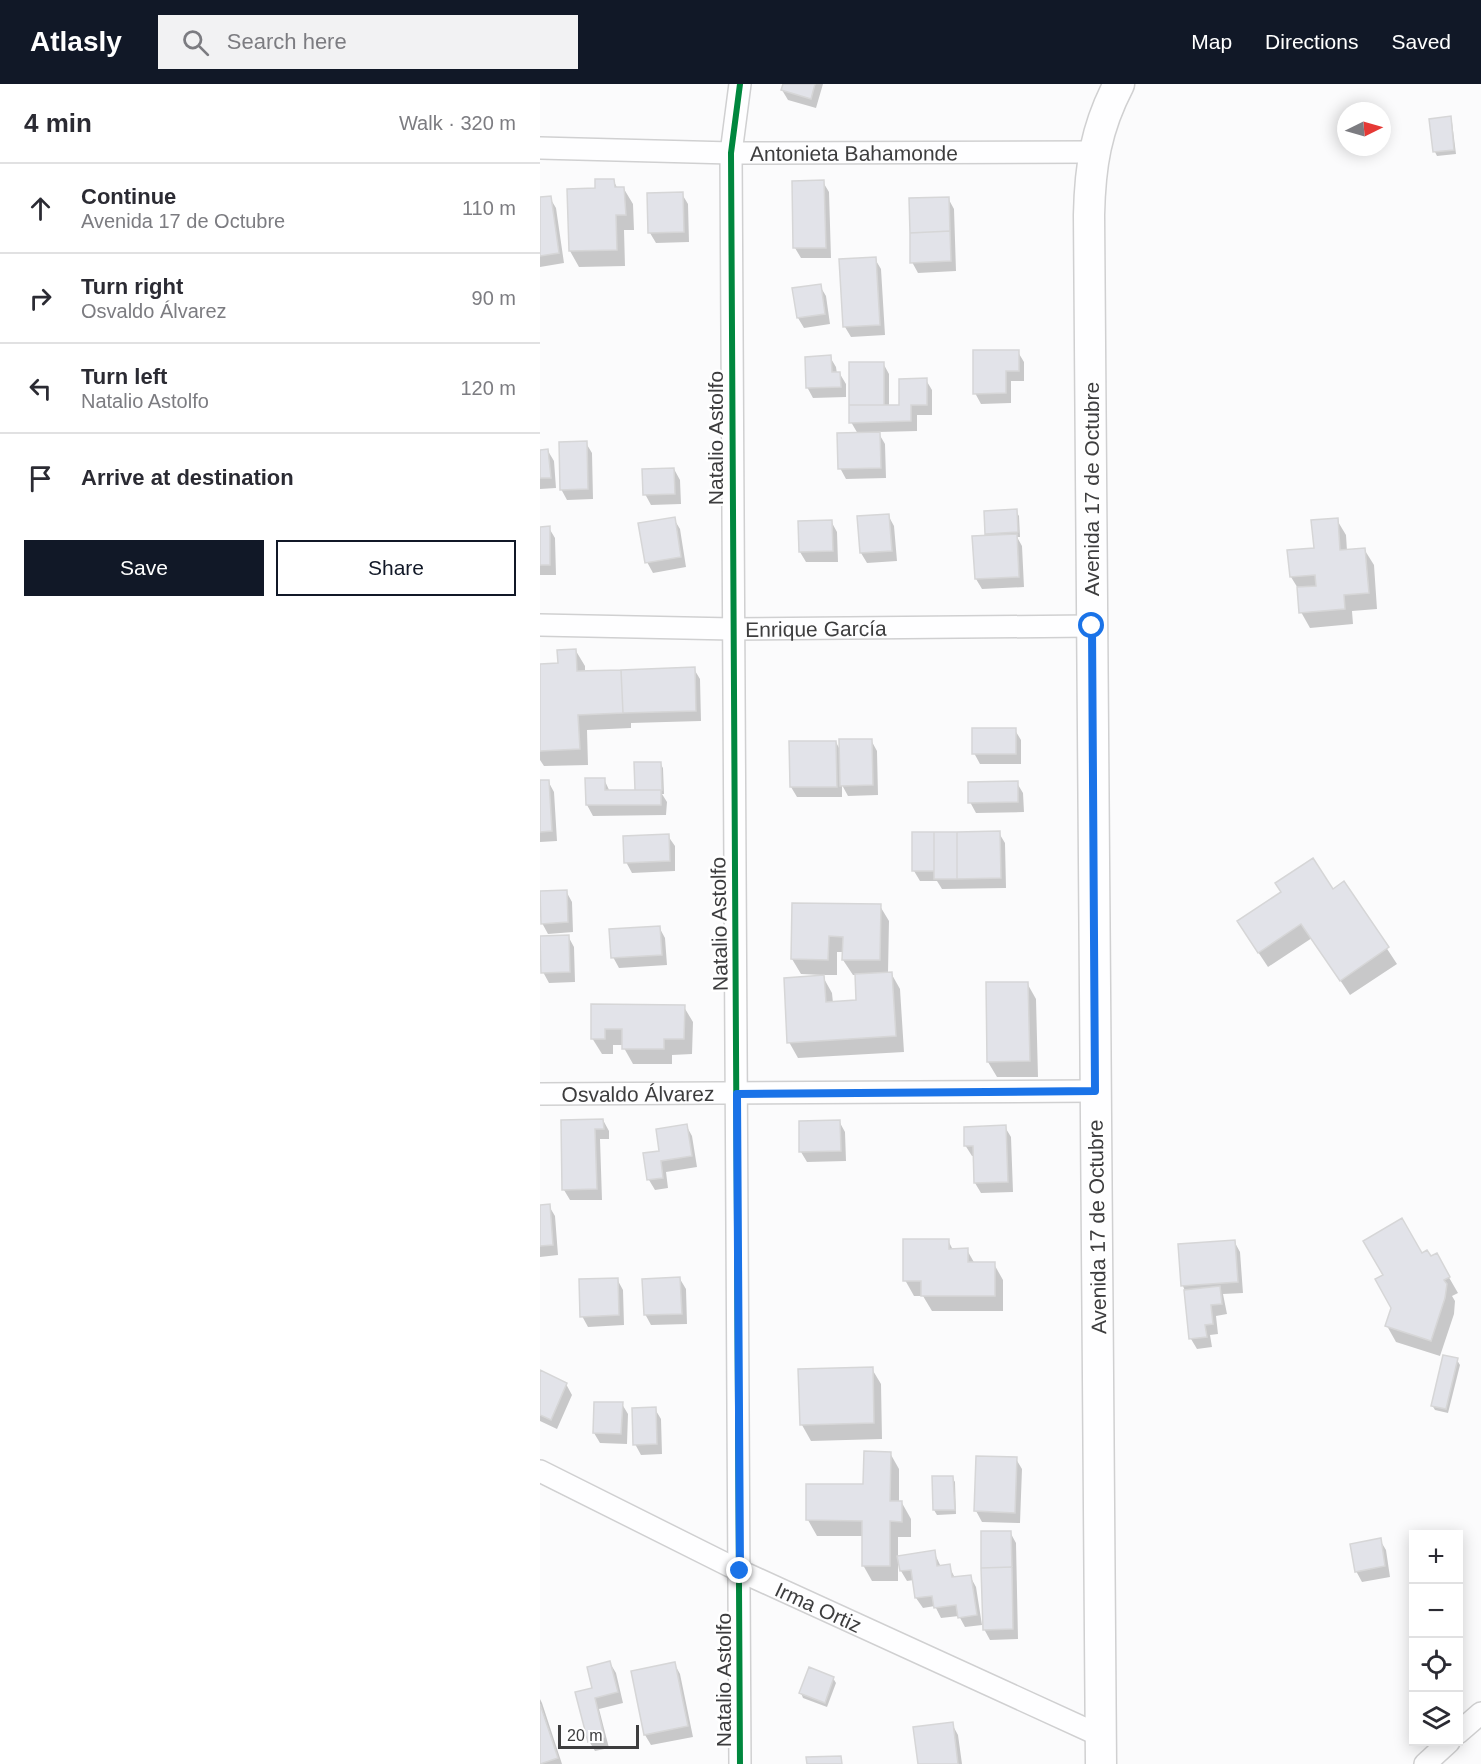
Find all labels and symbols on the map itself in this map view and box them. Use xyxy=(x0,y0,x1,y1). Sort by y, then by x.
north arrow xyxy=(1337,102,1391,156)
street label: Antonieta Bahamonde xyxy=(750,141,958,164)
street label: Natalio Astolfo xyxy=(704,371,727,505)
street label: Avenida 17 de Octubre xyxy=(1080,382,1103,596)
route start xyxy=(1078,612,1104,638)
street label: Enrique García xyxy=(745,616,887,640)
street label: Natalio Astolfo xyxy=(706,857,732,991)
street label: Osvaldo Álvarez xyxy=(561,1082,715,1105)
street label: Avenida 17 de Octubre xyxy=(1084,1120,1110,1334)
route end xyxy=(726,1557,752,1583)
street label: Irma Ortiz xyxy=(772,1577,865,1637)
street label: Natalio Astolfo xyxy=(712,1613,735,1747)
scale bar xyxy=(558,1722,639,1750)

